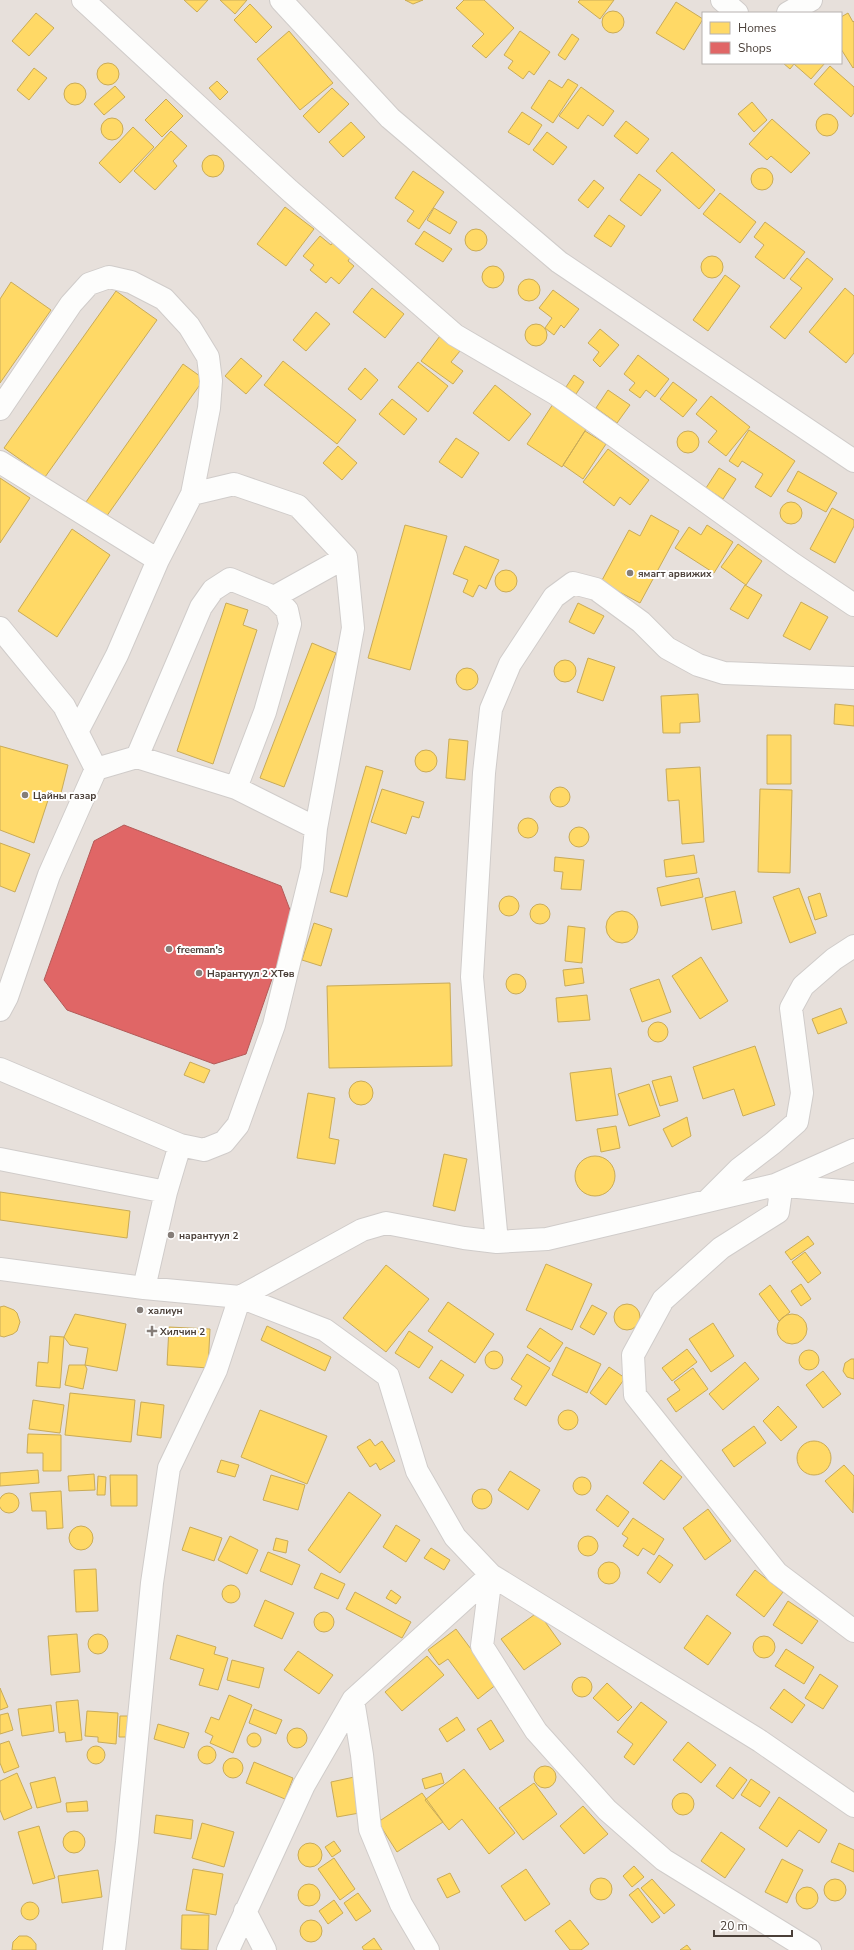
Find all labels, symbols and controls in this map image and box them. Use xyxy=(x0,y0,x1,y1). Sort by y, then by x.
legend xyxy=(702,12,842,64)
text: Homes xyxy=(738,20,776,36)
text: Shops xyxy=(738,40,772,56)
place label: ямагт арвижих xyxy=(638,567,712,581)
marker: ямагт арвижих xyxy=(625,568,635,578)
place label: Цайны газар xyxy=(33,789,96,803)
marker: Цайны газар xyxy=(20,790,30,800)
place label: freeman's xyxy=(177,943,223,957)
marker: freeman's xyxy=(164,944,174,954)
place label: Нарантуул 2 ХТөв xyxy=(207,967,295,981)
marker: Нарантуул 2 ХТөв xyxy=(194,968,204,978)
place label: нарантуул 2 xyxy=(179,1229,238,1243)
marker: нарантуул 2 xyxy=(166,1230,176,1240)
place label: халиун xyxy=(148,1304,183,1318)
marker: халиун xyxy=(135,1305,145,1315)
place label: Хилчин 2 xyxy=(159,1325,205,1339)
marker: Хилчин 2 xyxy=(147,1326,157,1336)
scale bar xyxy=(714,1912,792,1938)
text: 20 m xyxy=(720,1918,748,1934)

